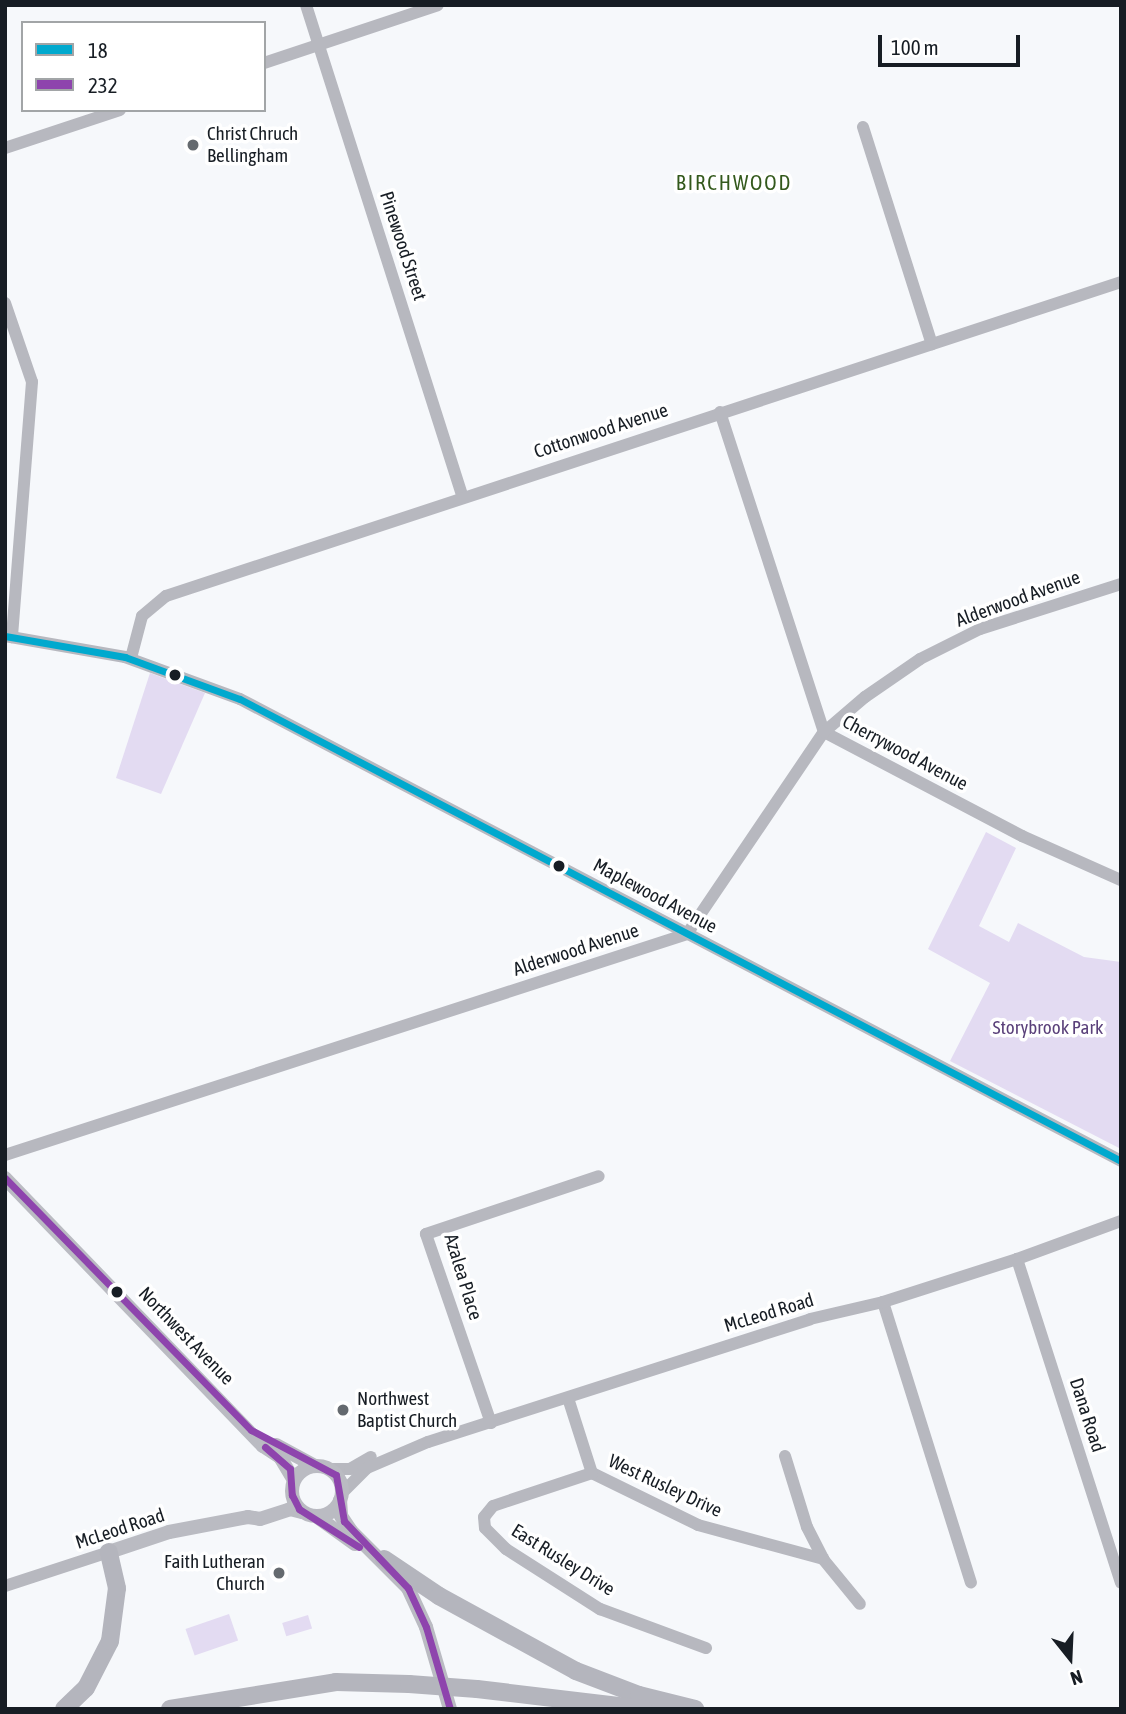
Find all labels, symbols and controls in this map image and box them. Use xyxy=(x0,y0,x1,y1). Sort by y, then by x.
legend xyxy=(21,21,266,112)
scale bar xyxy=(881,21,1023,65)
text: 100 m xyxy=(891,35,939,59)
text: 18 xyxy=(88,38,108,62)
text: 232 xyxy=(88,73,118,97)
place label: Christ Chruch Bellingham xyxy=(207,123,298,167)
marker: Christ Chruch Bellingham xyxy=(185,137,201,153)
district label: BIRCHWOOD xyxy=(677,169,791,195)
street label: Pinewood Street xyxy=(375,189,431,303)
street label: Cottonwood Avenue xyxy=(531,399,671,463)
street label: Alderwood Avenue xyxy=(953,566,1083,632)
unlabelled marker xyxy=(168,668,182,682)
street label: Cherrywood Avenue xyxy=(838,710,972,796)
street label: Maplewood Avenue xyxy=(589,854,721,938)
unlabelled marker xyxy=(552,859,566,873)
street label: Alderwood Avenue xyxy=(510,919,642,981)
park label: Storybrook Park xyxy=(993,1017,1103,1039)
street label: Azalea Place xyxy=(439,1231,487,1323)
street label: Northwest Avenue xyxy=(134,1282,238,1390)
unlabelled marker xyxy=(110,1285,124,1299)
street label: McLeod Road xyxy=(721,1289,817,1337)
street label: Dana Road xyxy=(1064,1375,1110,1455)
place label: Northwest Baptist Church xyxy=(357,1388,457,1432)
marker: Northwest Baptist Church xyxy=(335,1402,351,1418)
street label: West Rusley Drive xyxy=(605,1450,725,1522)
street label: McLeod Road xyxy=(73,1504,167,1554)
street label: East Rusley Drive xyxy=(507,1519,619,1601)
place label: Faith Lutheran Church xyxy=(164,1551,265,1595)
marker: Faith Lutheran Church xyxy=(271,1565,287,1581)
north arrow xyxy=(1035,1623,1105,1693)
text: N xyxy=(1068,1666,1085,1690)

